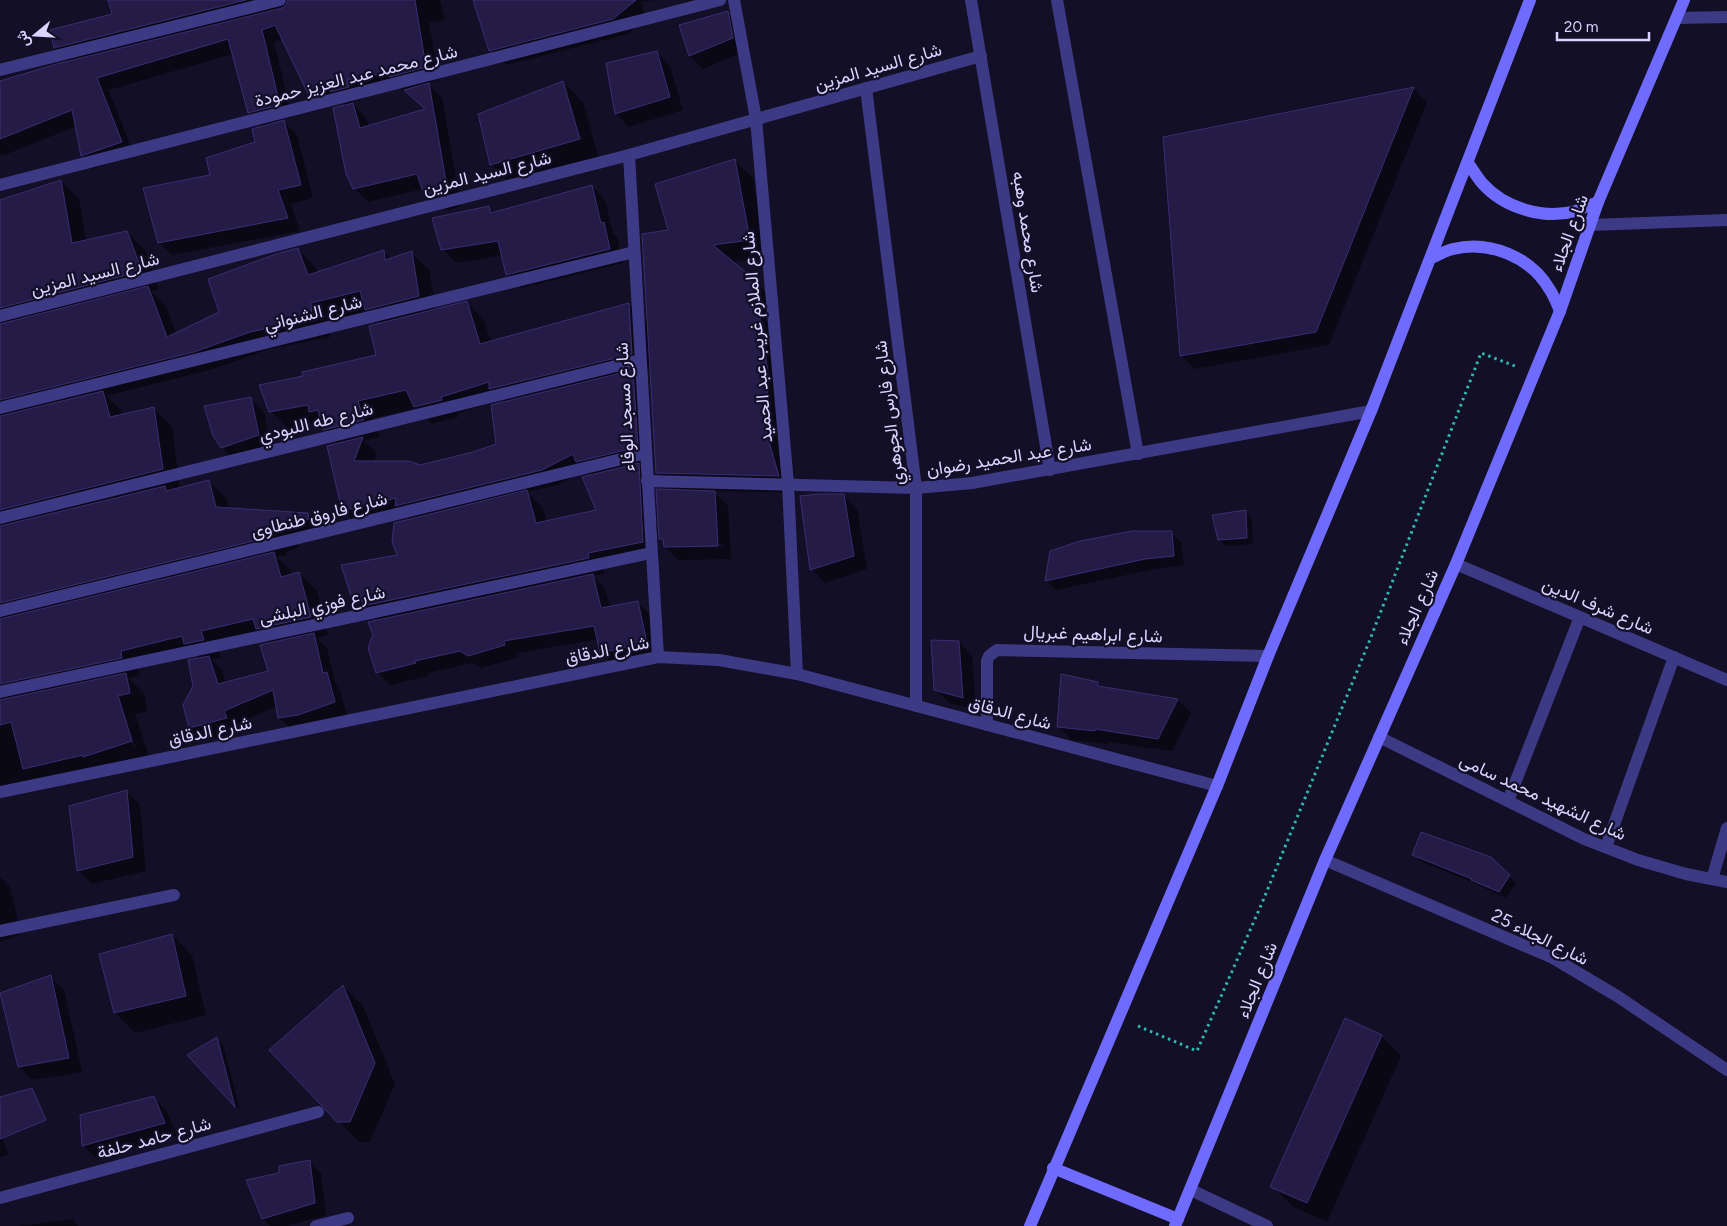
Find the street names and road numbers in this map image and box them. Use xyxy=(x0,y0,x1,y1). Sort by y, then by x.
street label: شارع السيد المزين xyxy=(812,38,945,97)
street label: شارع محمد عبد العزيز حمودة xyxy=(252,40,460,113)
street label: شارع السيد المزين xyxy=(420,146,554,201)
street label: شارع محمد وهبه xyxy=(1007,170,1048,295)
street label: شارع الجلاء xyxy=(1545,191,1594,275)
street label: شارع الملازم غريب عبد الحميد xyxy=(737,230,778,444)
street label: شارع السيد المزين xyxy=(28,247,162,302)
street label: شارع الشنواني xyxy=(262,290,365,340)
street label: شارع فارس الجوهري xyxy=(869,339,913,487)
street label: شارع مسجد الوفاء xyxy=(611,342,640,472)
street label: شارع طه اللبودي xyxy=(257,397,376,451)
street label: شارع عبد الحميد رضوان xyxy=(925,433,1093,482)
street label: شارع فاروق طنطاوى xyxy=(249,487,390,544)
street label: شارع الجلاء xyxy=(1391,566,1444,649)
street label: شارع شرف الدين xyxy=(1539,573,1657,640)
street label: شارع فوزي البلشى xyxy=(257,581,388,633)
street label: شارع ابراهيم غبريال xyxy=(1023,621,1163,648)
street label: شارع الدقاق xyxy=(563,631,651,670)
street label: شارع الدقاق xyxy=(966,691,1054,736)
street label: شارع الدقاق xyxy=(166,711,254,752)
street label: شارع الشهيد محمد سامى xyxy=(1456,749,1630,846)
street label: شارع الجلاء 25 xyxy=(1487,904,1592,971)
street label: شارع الجلاء xyxy=(1232,939,1283,1022)
street label: شارع حامد حلفة xyxy=(95,1112,214,1165)

